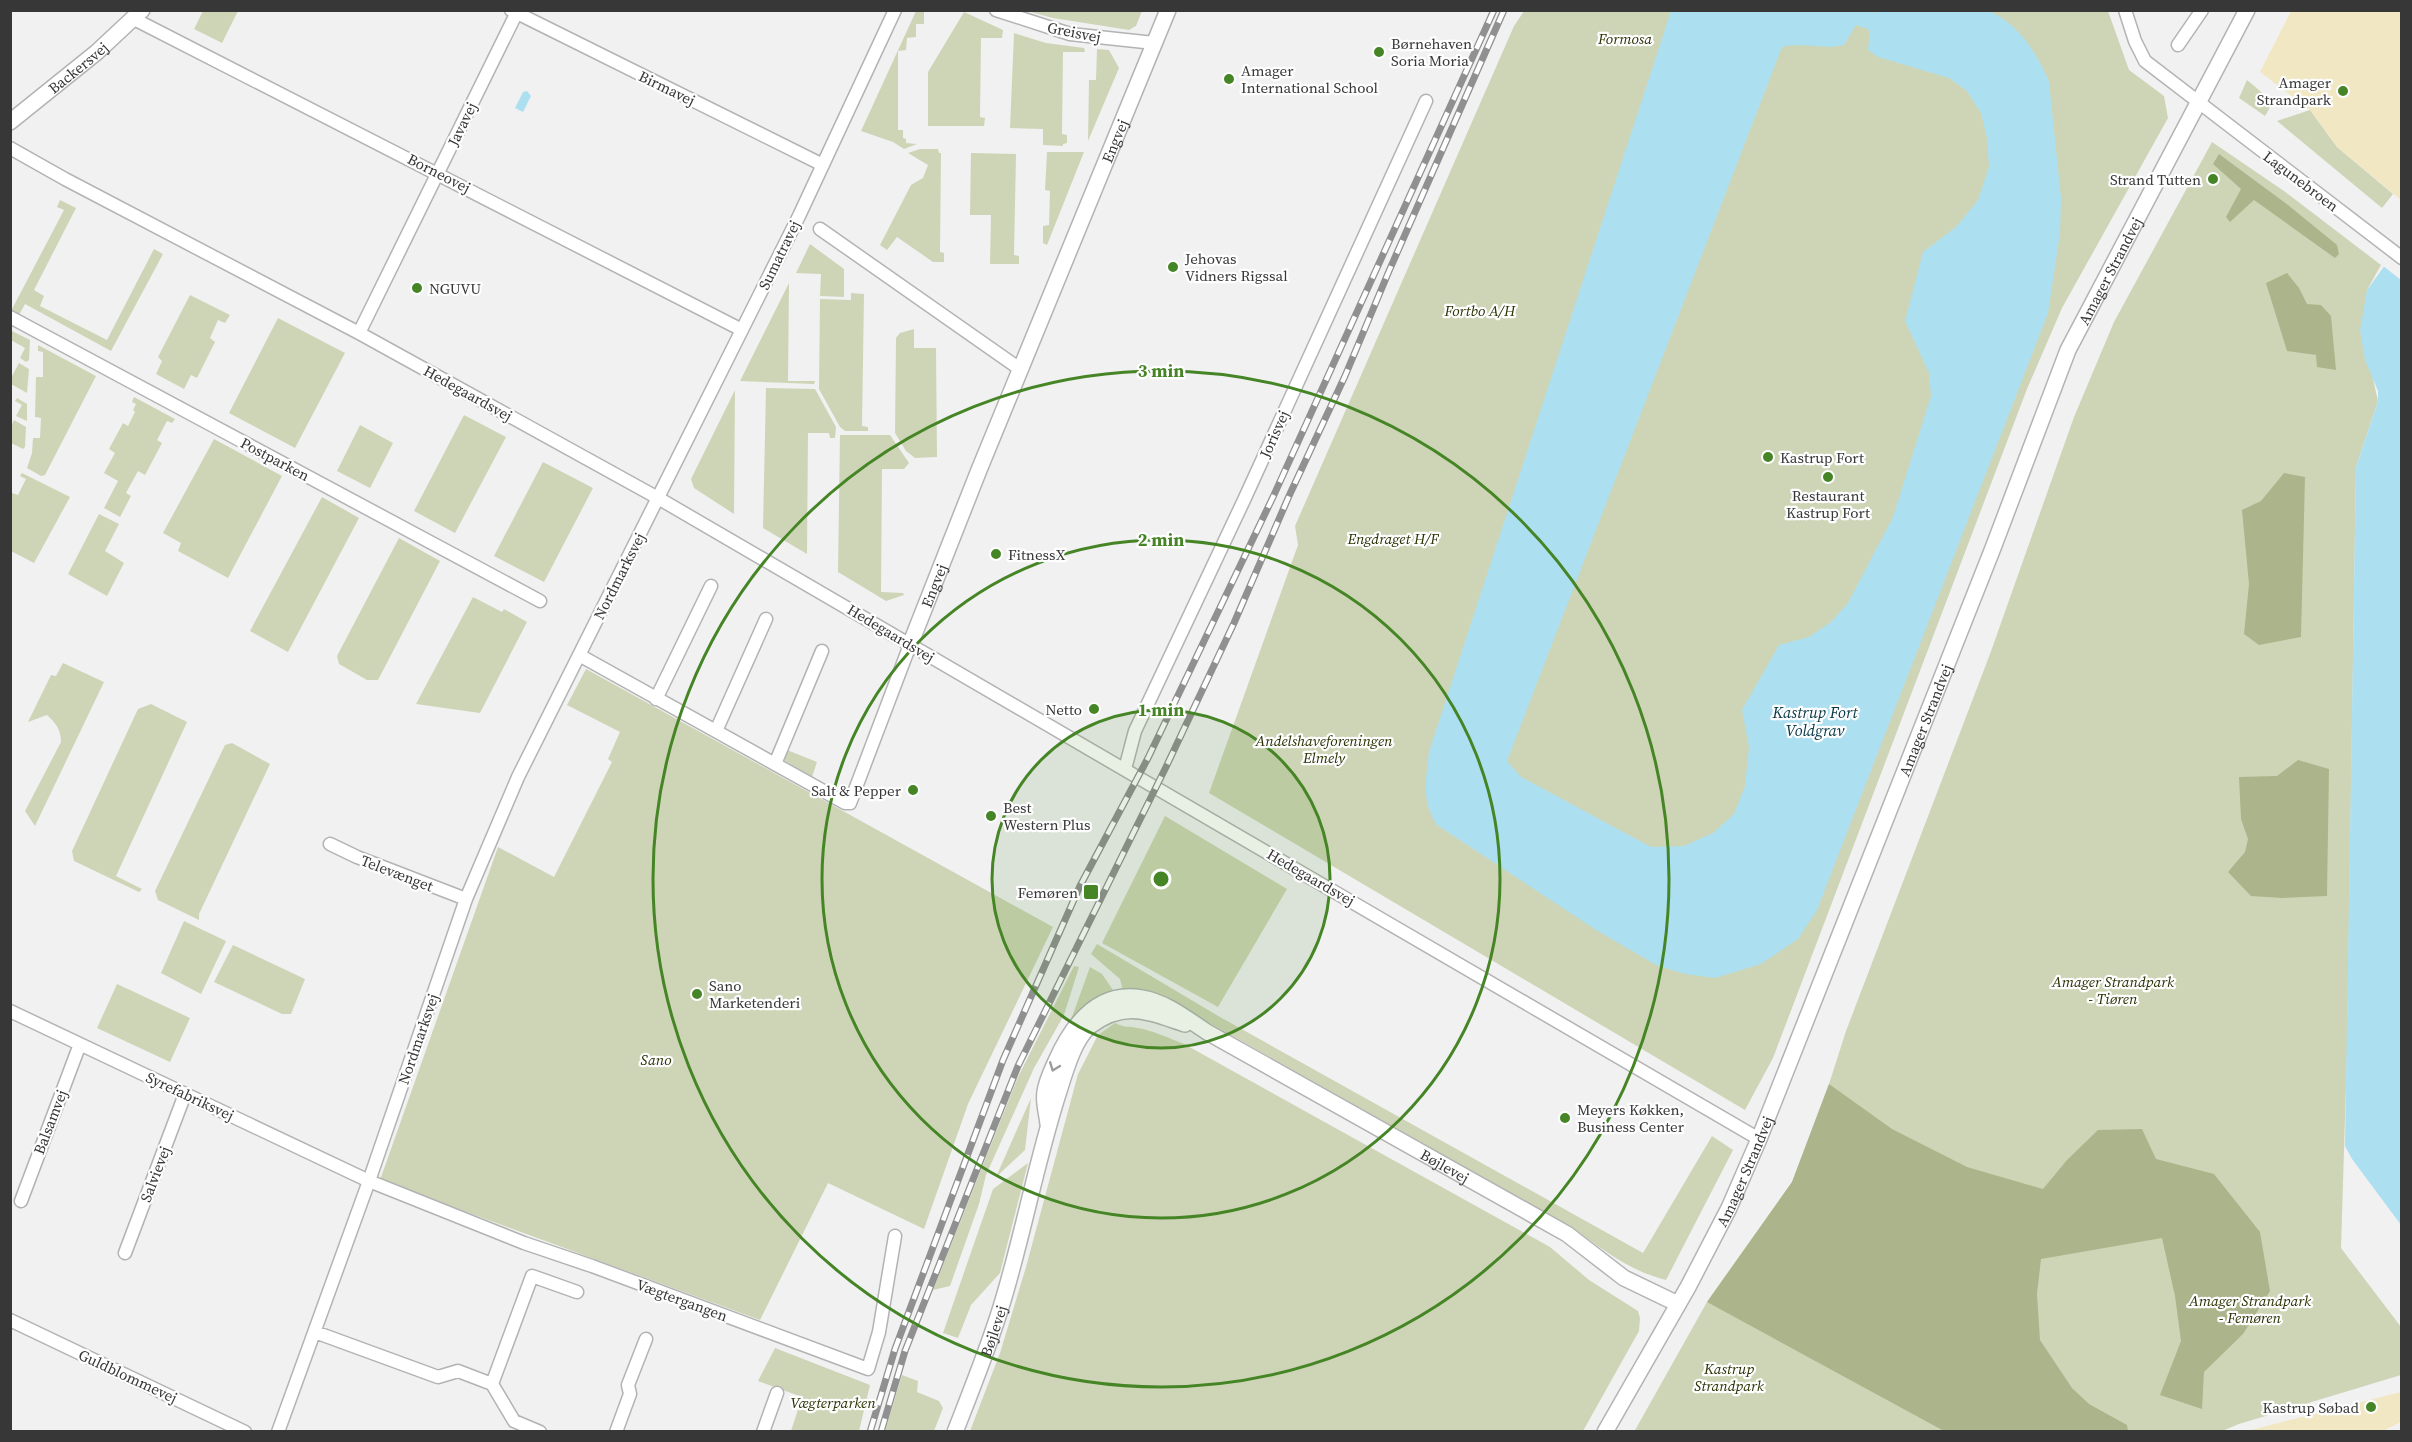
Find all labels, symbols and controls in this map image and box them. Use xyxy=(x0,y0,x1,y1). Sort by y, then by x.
street label: Greisvej xyxy=(1045,17,1103,47)
park label: Formosa xyxy=(1597,28,1652,49)
place label: Børnehaven Soria Moria xyxy=(1391,33,1472,71)
street label: Backersvej xyxy=(43,37,112,98)
marker: Børnehaven Soria Moria xyxy=(1372,45,1386,59)
place label: Amager International School xyxy=(1241,60,1379,98)
street label: Birmavej xyxy=(635,65,699,111)
marker: Amager International School xyxy=(1222,72,1236,86)
place label: Amager Strandpark xyxy=(2257,72,2332,110)
marker: Amager Strandpark xyxy=(2336,84,2350,98)
street label: Javavej xyxy=(442,99,482,150)
street label: Engvej xyxy=(1096,116,1133,166)
street label: Lagunebroen xyxy=(2259,146,2343,216)
street label: Borneovej xyxy=(404,148,474,198)
place label: Strand Tutten xyxy=(2110,169,2201,190)
marker: Strand Tutten xyxy=(2206,172,2220,186)
street label: Amager Strandvej xyxy=(2073,213,2147,328)
street label: Sumatravej xyxy=(753,217,805,293)
place label: Jehovas Vidners Rigssal xyxy=(1184,248,1288,286)
marker: Jehovas Vidners Rigssal xyxy=(1166,260,1180,274)
place label: NGUVU xyxy=(429,278,481,299)
marker: NGUVU xyxy=(410,281,424,295)
park label: Fortbo A/H xyxy=(1444,300,1516,321)
text: 3 min xyxy=(1138,358,1184,383)
street label: Hedegaardsvej xyxy=(420,360,516,426)
street label: Jorisvej xyxy=(1254,407,1294,462)
street label: Postparken xyxy=(237,432,313,486)
place label: Kastrup Fort xyxy=(1780,447,1864,468)
marker: Kastrup Fort xyxy=(1761,450,1775,464)
marker: Restaurant Kastrup Fort xyxy=(1821,470,1835,484)
place label: Restaurant Kastrup Fort xyxy=(1786,485,1870,523)
text: 2 min xyxy=(1138,527,1184,552)
park label: Engdraget H/F xyxy=(1346,528,1439,549)
street label: Nordmarksvej xyxy=(588,529,650,623)
place label: FitnessX xyxy=(1008,544,1066,565)
marker: FitnessX xyxy=(989,547,1003,561)
street label: Engvej xyxy=(915,561,952,610)
street label: Hedegaardsvej xyxy=(843,599,939,667)
street label: Amager Strandvej xyxy=(1893,661,1957,779)
text: 1 min xyxy=(1138,697,1184,722)
place label: Netto xyxy=(1045,699,1082,720)
water label: Kastrup Fort Voldgrav xyxy=(1771,701,1858,741)
marker: Netto xyxy=(1087,702,1101,716)
park label: Andelshaveforeningen Elmely xyxy=(1255,730,1393,768)
place label: Salt & Pepper xyxy=(811,780,902,801)
marker: Salt & Pepper xyxy=(906,783,920,797)
place label: Best Western Plus xyxy=(1003,797,1090,835)
marker: Best Western Plus xyxy=(984,809,998,823)
street label: Hedegaardsvej xyxy=(1263,843,1359,911)
street label: Televænget xyxy=(358,850,436,896)
centre of rings xyxy=(1151,869,1171,889)
place label: Femøren xyxy=(1018,882,1078,903)
marker: Femøren xyxy=(1082,883,1100,901)
park label: Amager Strandpark - Tiøren xyxy=(2051,971,2175,1009)
place label: Sano Marketenderi xyxy=(709,975,800,1013)
marker: Sano Marketenderi xyxy=(690,987,704,1001)
street label: Nordmarksvej xyxy=(393,991,443,1087)
park label: Sano xyxy=(640,1049,672,1070)
one-way arrow xyxy=(1048,1061,1061,1072)
street label: Syrefabriksvej xyxy=(143,1066,237,1126)
street label: Balsamvej xyxy=(28,1087,72,1157)
place label: Meyers Køkken, Business Center xyxy=(1577,1099,1685,1137)
marker: Meyers Køkken, Business Center xyxy=(1558,1111,1572,1125)
street label: Amager Strandvej xyxy=(1711,1113,1778,1230)
street label: Salvievej xyxy=(135,1143,175,1205)
street label: Bøjlevej xyxy=(1417,1143,1473,1188)
street label: Vægtergangen xyxy=(633,1274,731,1326)
park label: Amager Strandpark - Femøren xyxy=(2188,1290,2312,1328)
street label: Bøjlevej xyxy=(974,1303,1011,1359)
street label: Guldblommevej xyxy=(75,1344,181,1408)
park label: Kastrup Strandpark xyxy=(1694,1358,1765,1396)
park label: Vægterparken xyxy=(790,1392,876,1413)
place label: Kastrup Søbad xyxy=(2262,1397,2359,1418)
marker: Kastrup Søbad xyxy=(2364,1400,2378,1414)

